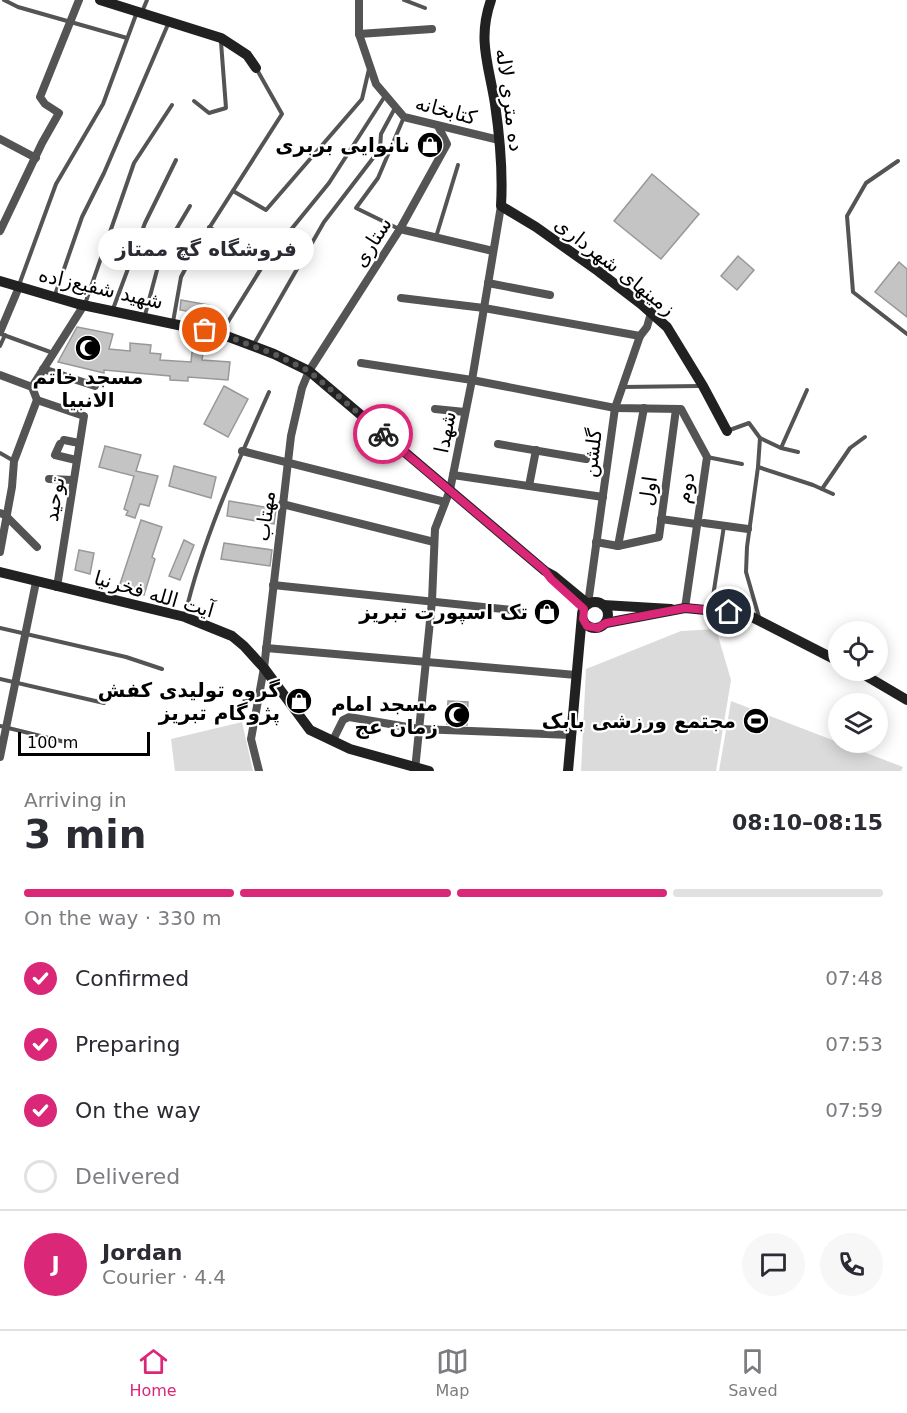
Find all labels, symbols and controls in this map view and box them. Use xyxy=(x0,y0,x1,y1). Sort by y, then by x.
street label: ده متری لاله xyxy=(491,47,529,153)
street label: کتابخانه xyxy=(413,90,480,130)
shop icon: نانوایی بربری xyxy=(415,130,445,160)
place label: نانوایی بربری xyxy=(275,133,410,157)
street label: زمینهای شهرداری xyxy=(550,211,680,321)
street label: ستاری xyxy=(347,213,397,271)
callout: فروشگاه گچ ممتاز xyxy=(97,228,313,270)
text: فروشگاه گچ ممتاز xyxy=(115,237,297,261)
street label: شهید شفیع‌زاده xyxy=(36,262,166,314)
pin xyxy=(179,304,230,355)
icon: bag xyxy=(188,313,221,346)
mosque icon: مسجد خاتم الانبیا xyxy=(73,333,103,363)
place label: مسجد خاتم الانبیا xyxy=(33,365,143,412)
courier xyxy=(353,404,413,464)
street label: شهدا xyxy=(429,409,461,455)
icon: bike xyxy=(367,418,400,451)
street label: گلشن xyxy=(577,427,607,479)
street label: دوم xyxy=(671,471,699,505)
street label: توحید xyxy=(39,475,69,523)
street label: اول xyxy=(634,475,662,507)
street label: مهتاب xyxy=(250,489,280,543)
street label: آیت الله فخرنیا xyxy=(91,564,218,623)
pin xyxy=(703,586,754,637)
icon: home xyxy=(712,595,745,628)
shop icon: تک اسپورت تبریز xyxy=(532,597,562,627)
place label: تک اسپورت تبریز xyxy=(358,600,528,625)
map controls xyxy=(828,621,888,753)
button: locate xyxy=(828,621,888,681)
place label: گروه تولیدی کفش پژوگام تبریز xyxy=(98,678,280,726)
shop icon: گروه تولیدی کفش پژوگام تبریز xyxy=(284,686,314,716)
place label: مسجد امام زمان عج xyxy=(331,692,438,739)
button: layers xyxy=(828,693,888,753)
mosque icon: مسجد امام زمان عج xyxy=(442,700,472,730)
sports icon: مجتمع ورزشی بابک xyxy=(741,706,771,736)
place label: مجتمع ورزشی بابک xyxy=(542,709,736,733)
scale bar xyxy=(18,729,150,756)
text: 100 m xyxy=(27,733,78,752)
text: Arriving in xyxy=(24,788,127,812)
text: 08:10–08:15 xyxy=(732,810,883,835)
text: 3 min xyxy=(24,812,146,857)
text: On the way · 330 m xyxy=(24,906,222,930)
icon: check xyxy=(24,962,57,995)
text: Confirmed xyxy=(75,966,189,991)
text: 07:48 xyxy=(825,966,883,990)
icon: check xyxy=(24,1028,57,1061)
text: Preparing xyxy=(75,1032,181,1057)
text: 07:53 xyxy=(825,1032,883,1056)
icon: check xyxy=(24,1094,57,1127)
text: On the way xyxy=(75,1098,201,1123)
text: 07:59 xyxy=(825,1098,883,1122)
text: Delivered xyxy=(75,1164,180,1189)
button: chat xyxy=(742,1233,805,1296)
button: phone xyxy=(820,1233,883,1296)
text: Jordan xyxy=(102,1240,182,1265)
text: J xyxy=(51,1252,60,1277)
text: Courier · 4.4 xyxy=(102,1265,226,1289)
tab: Home xyxy=(129,1345,177,1400)
tab: Map xyxy=(436,1345,469,1400)
tab: Saved xyxy=(728,1345,778,1400)

